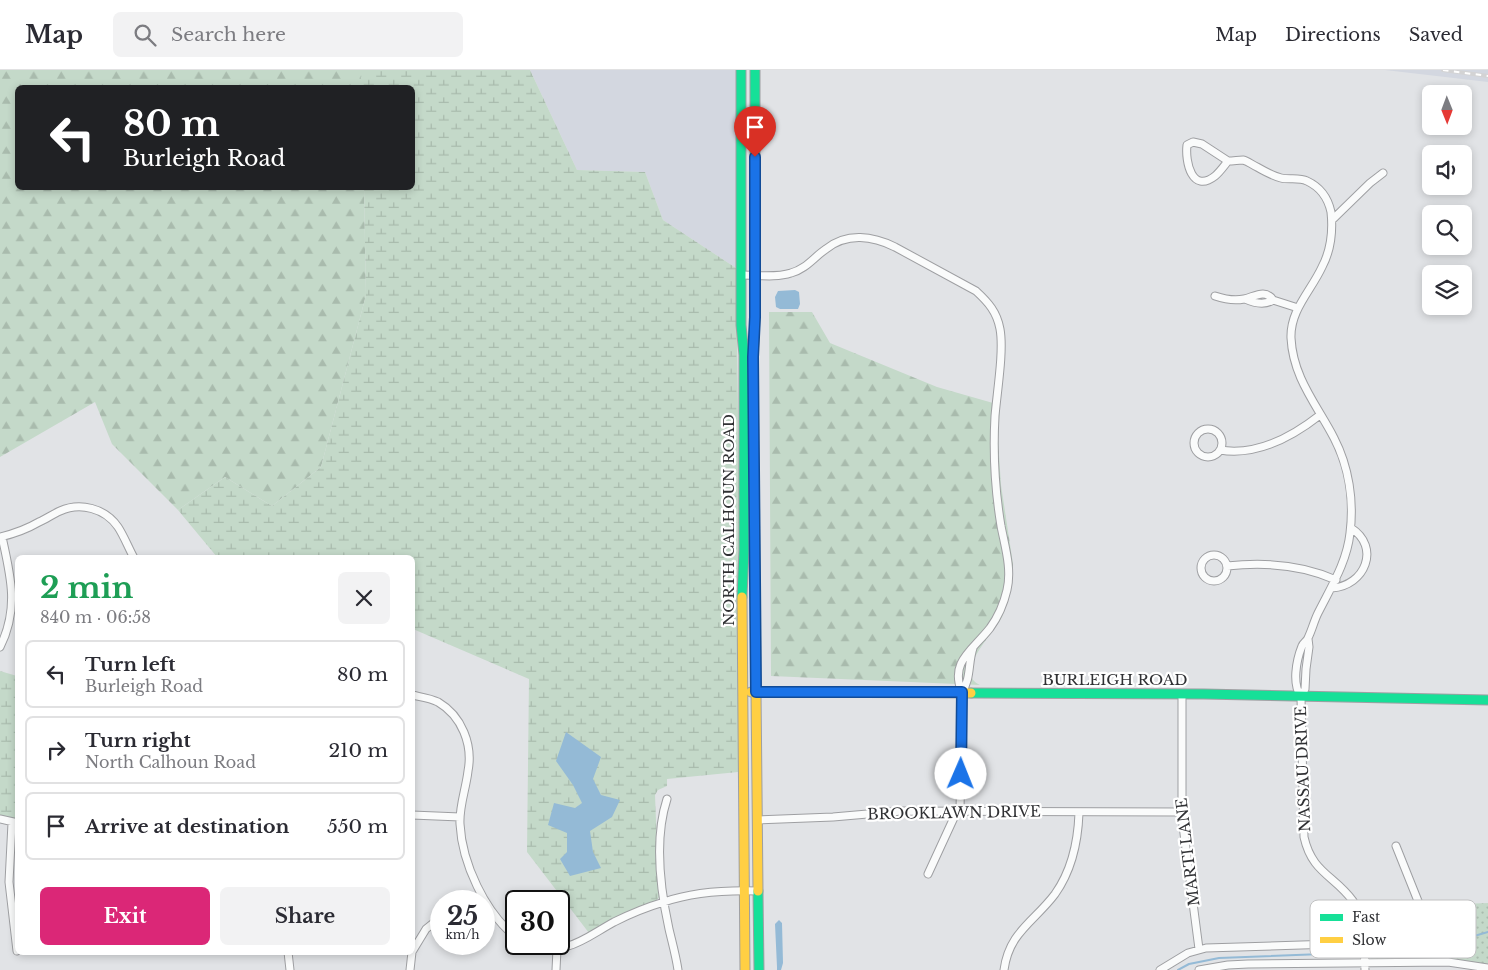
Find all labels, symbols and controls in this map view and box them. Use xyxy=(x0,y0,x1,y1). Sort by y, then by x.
search box xyxy=(113,12,463,57)
text: Map xyxy=(25,20,83,49)
icon: search xyxy=(131,21,159,49)
text: Search here xyxy=(171,23,286,46)
text: Map xyxy=(1215,24,1257,46)
text: Directions xyxy=(1285,24,1381,46)
text: Saved xyxy=(1409,24,1463,46)
north arrow xyxy=(1422,85,1472,135)
map controls xyxy=(1422,85,1472,315)
text: 80 m xyxy=(123,102,220,145)
icon: left xyxy=(40,105,105,170)
pin xyxy=(734,106,776,157)
icon: arrive xyxy=(741,113,769,141)
text: Burleigh Road xyxy=(123,145,285,172)
button: sound xyxy=(1422,145,1472,195)
button: search xyxy=(1422,205,1472,255)
button: layers xyxy=(1422,265,1472,315)
street label: NORTH CALHOUN ROAD xyxy=(719,414,738,626)
text: 2 min xyxy=(40,569,133,606)
button: close xyxy=(338,572,390,624)
text: 840 m · 06:58 xyxy=(40,607,151,627)
text: Turn left xyxy=(85,653,176,676)
icon: left xyxy=(42,660,70,688)
text: 80 m xyxy=(337,663,388,686)
street label: BURLEIGH ROAD xyxy=(1042,670,1188,689)
text: Burleigh Road xyxy=(85,676,203,696)
street label: NASSAU DRIVE xyxy=(1291,706,1314,832)
text: Turn right xyxy=(85,729,191,752)
icon: right xyxy=(42,736,70,764)
text: 210 m xyxy=(328,739,388,762)
position arrow xyxy=(934,747,986,799)
text: North Calhoun Road xyxy=(85,752,256,772)
street label: MARTI LANE xyxy=(1171,797,1204,907)
street label: BROOKLAWN DRIVE xyxy=(867,801,1041,824)
icon: arrive xyxy=(42,812,70,840)
text: Arrive at destination xyxy=(85,815,289,838)
text: 550 m xyxy=(327,815,388,838)
button: Exit xyxy=(40,887,210,945)
button: Share xyxy=(220,887,390,945)
speed limit sign: 30 xyxy=(505,890,570,955)
legend xyxy=(1310,900,1476,958)
text: 25 xyxy=(447,901,478,932)
text: Fast xyxy=(1352,908,1381,926)
text: km/h xyxy=(445,927,480,942)
text: Slow xyxy=(1352,931,1386,949)

